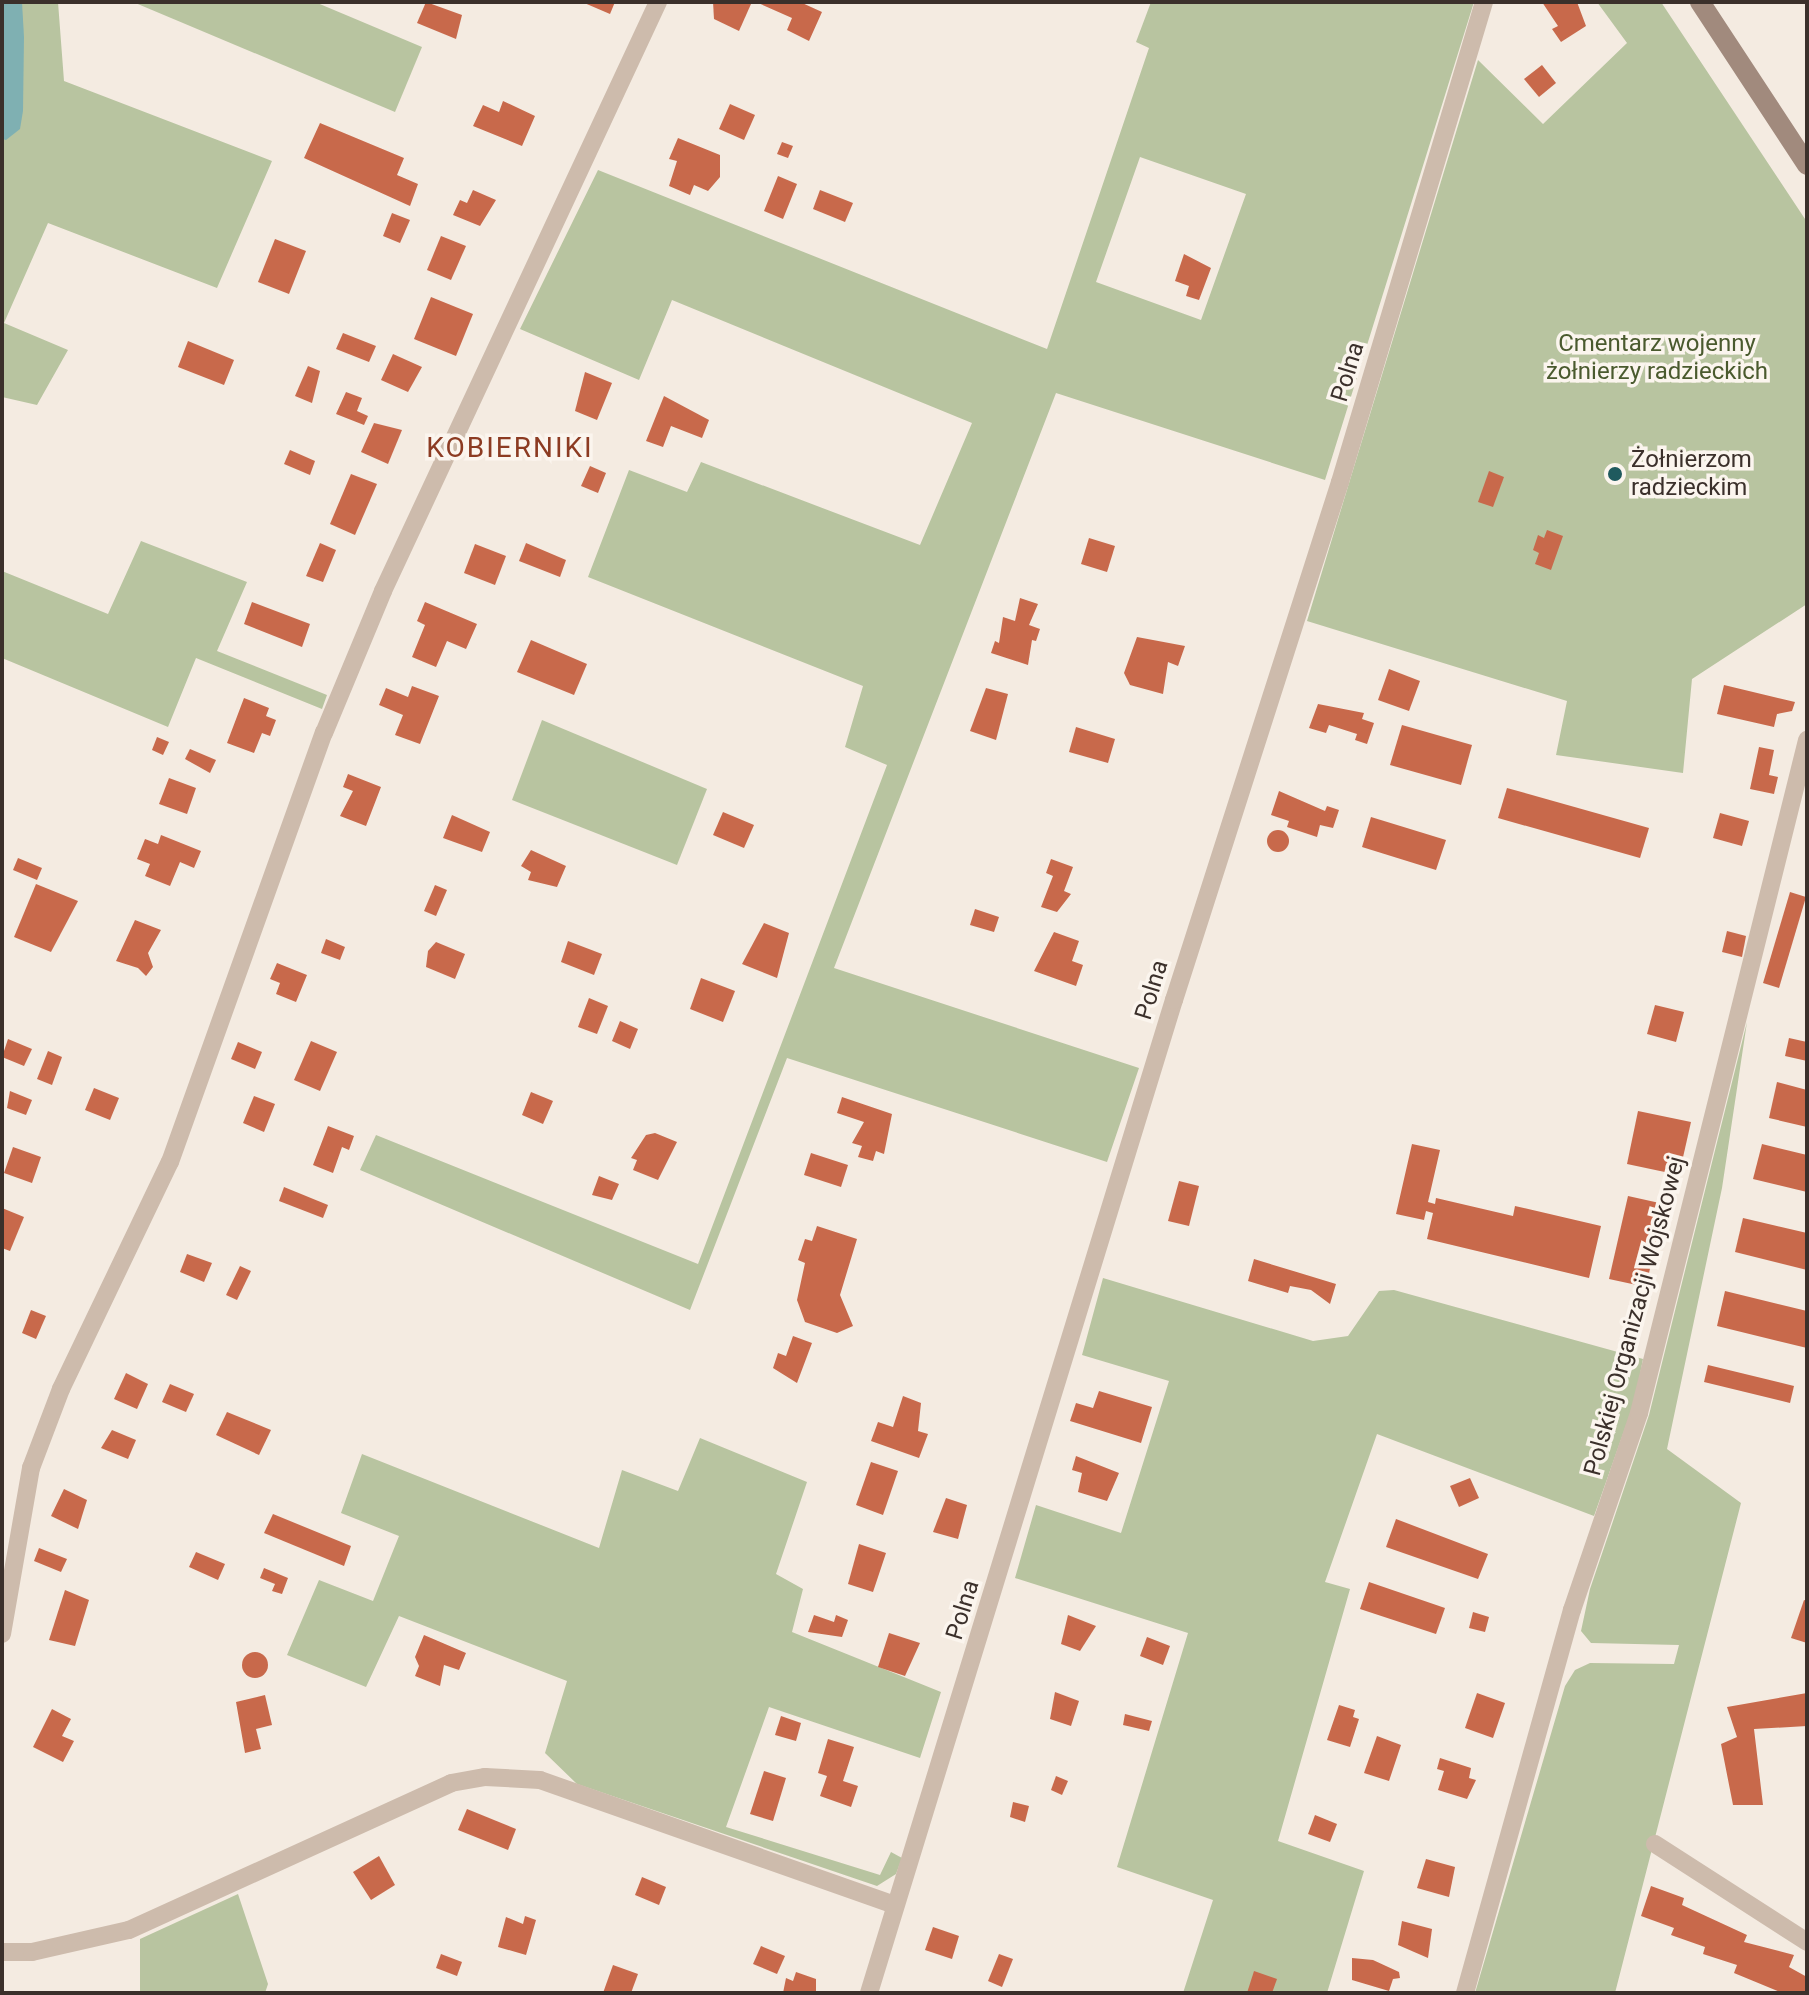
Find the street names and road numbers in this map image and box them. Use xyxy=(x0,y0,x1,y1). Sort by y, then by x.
street label: Polna xyxy=(1325,339,1371,405)
street label: Polna xyxy=(1129,957,1175,1023)
street label: Polskiej Organizacji Wojskowej xyxy=(1578,1153,1692,1479)
street label: Polna xyxy=(940,1577,986,1643)

